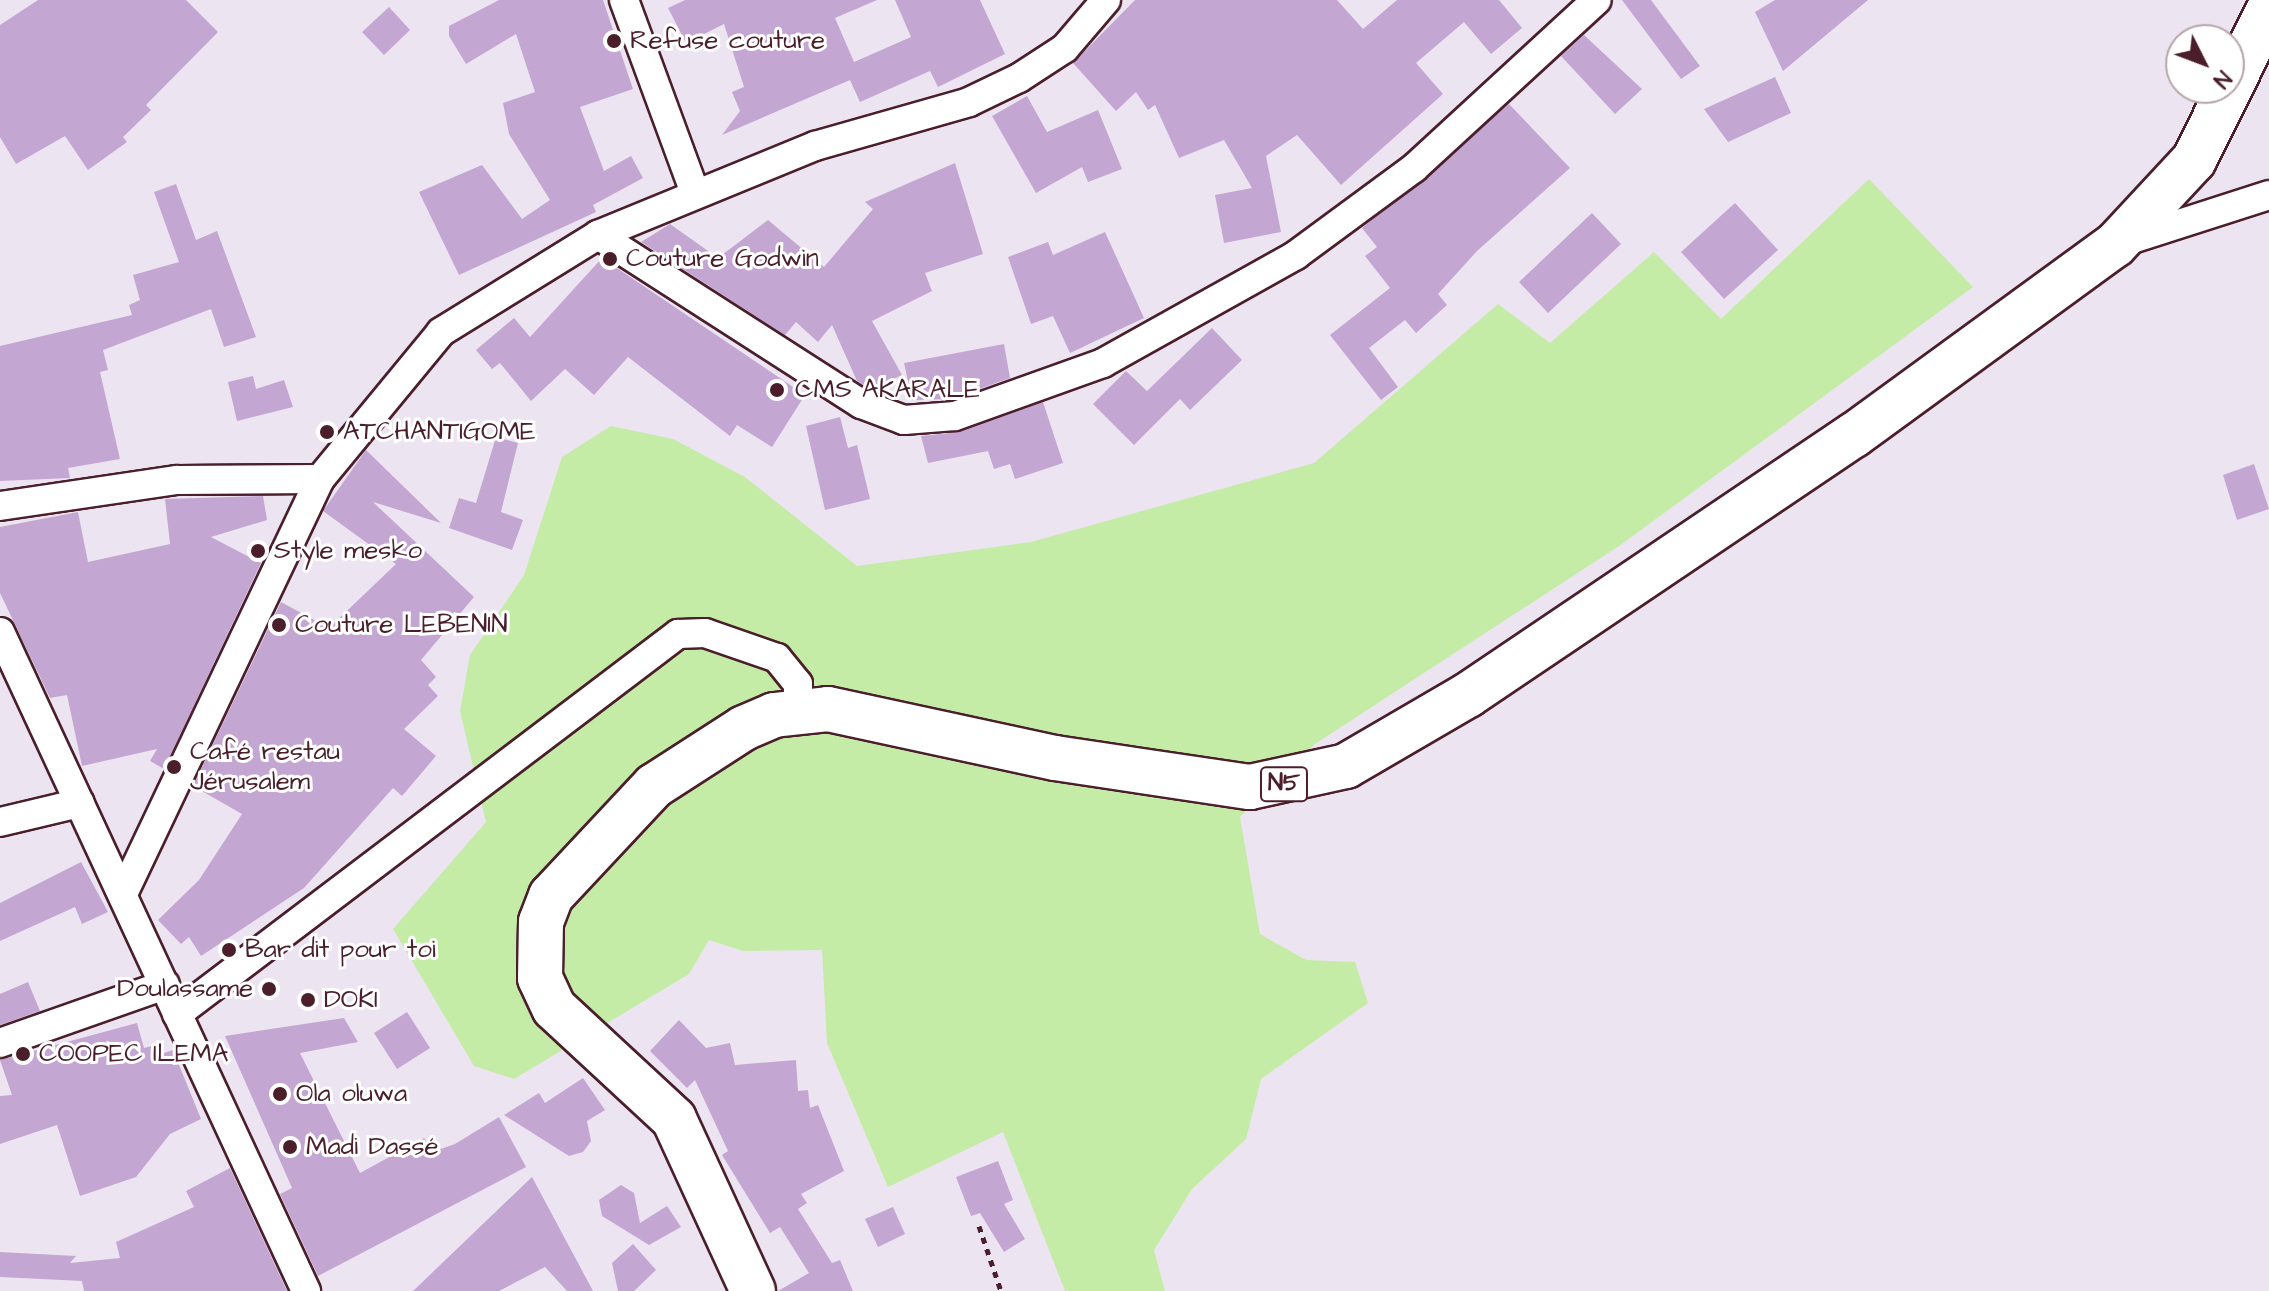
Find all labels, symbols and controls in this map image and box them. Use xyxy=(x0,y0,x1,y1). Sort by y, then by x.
north arrow xyxy=(2165,24,2245,104)
place label: Refuse couture xyxy=(630,25,825,57)
marker: Refuse couture xyxy=(605,32,623,50)
text: N xyxy=(2206,64,2238,95)
place label: Couture Godwin xyxy=(626,243,819,275)
marker: Couture Godwin xyxy=(601,250,619,268)
place label: CMS AKARALE xyxy=(795,374,980,406)
marker: CMS AKARALE xyxy=(766,379,788,401)
place label: ATCHANTIGOME xyxy=(343,416,535,448)
marker: ATCHANTIGOME xyxy=(318,423,336,441)
place label: Style mesko xyxy=(274,535,422,567)
marker: Style mesko xyxy=(249,542,267,560)
place label: Couture LEBENIN xyxy=(295,609,508,641)
marker: Couture LEBENIN xyxy=(270,616,288,634)
place label: Café restau Jérusalem xyxy=(190,736,340,798)
marker: Café restau Jérusalem xyxy=(165,758,183,776)
road number: N5 xyxy=(1258,764,1310,804)
place label: Bar dit pour toi xyxy=(245,934,436,966)
marker: Bar dit pour toi xyxy=(220,941,238,959)
place label: Doulassame xyxy=(117,973,253,1005)
marker: Doulassame xyxy=(260,980,278,998)
place label: DOKI xyxy=(324,984,378,1016)
marker: DOKI xyxy=(299,991,317,1009)
place label: COOPEC ILEMA xyxy=(39,1038,229,1070)
marker: COOPEC ILEMA xyxy=(14,1045,32,1063)
place label: Ola oluwa xyxy=(296,1078,407,1110)
marker: Ola oluwa xyxy=(271,1085,289,1103)
place label: Madi Dassé xyxy=(306,1131,439,1163)
marker: Madi Dassé xyxy=(281,1138,299,1156)

